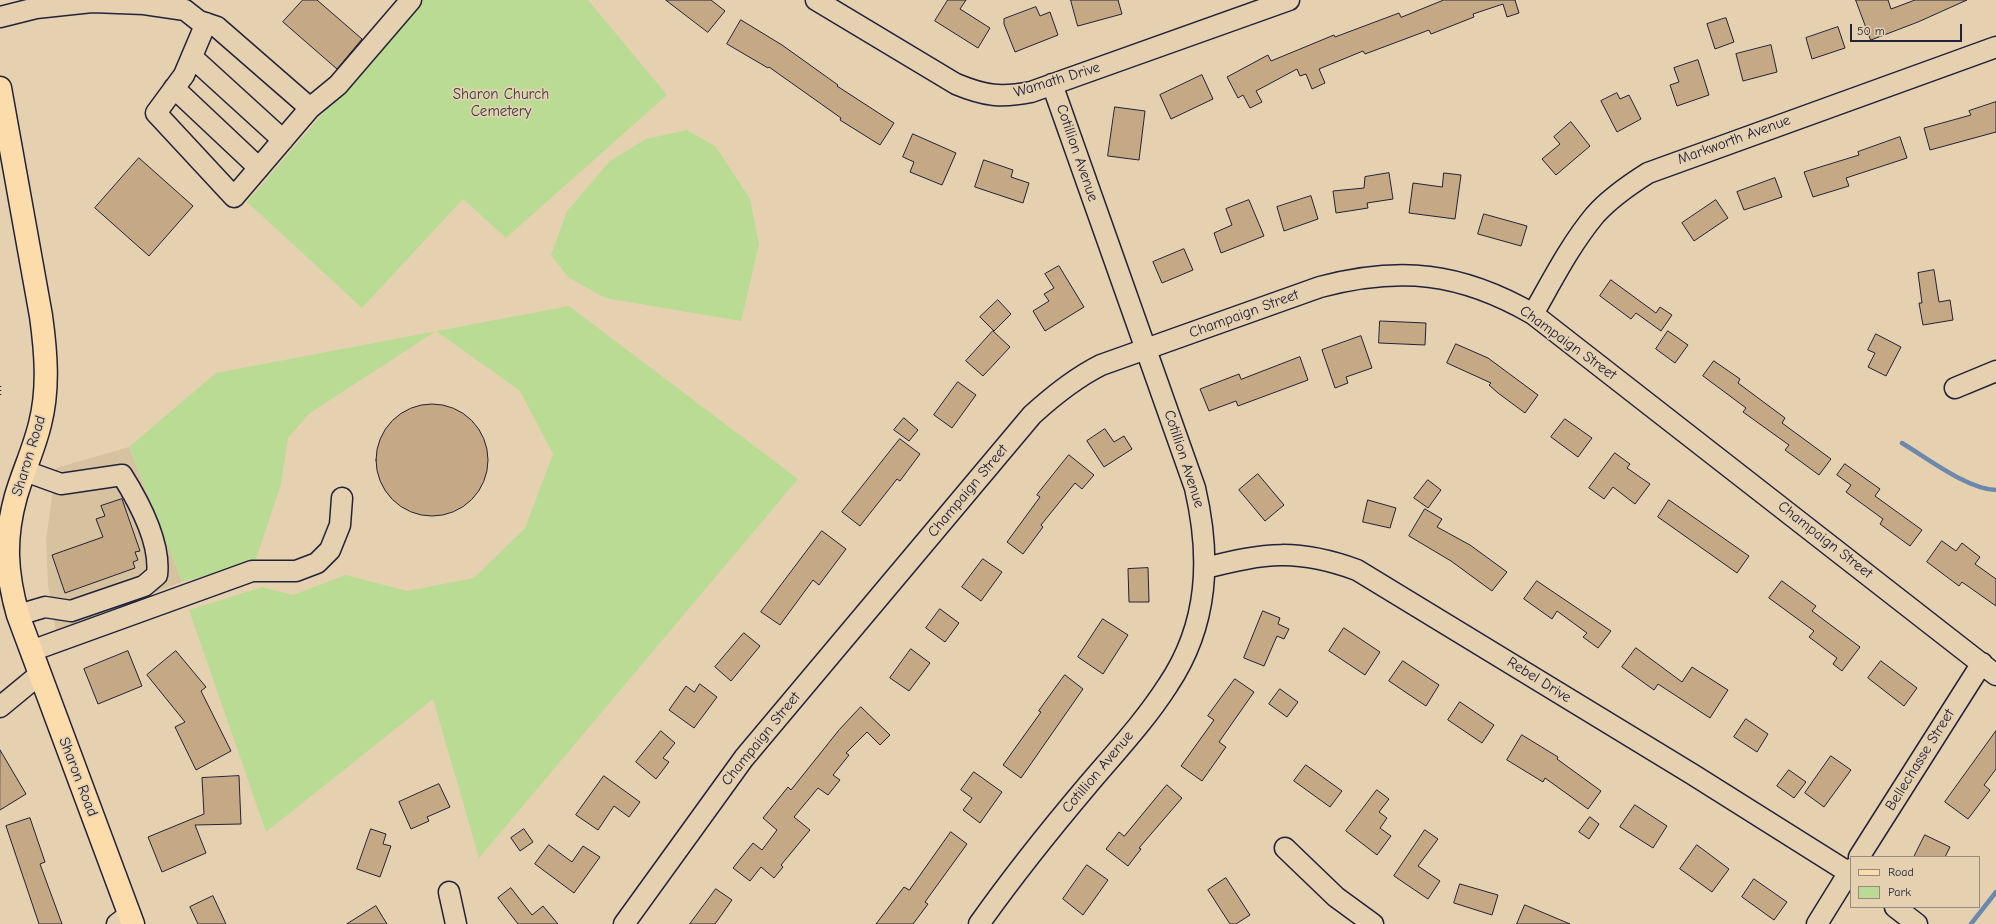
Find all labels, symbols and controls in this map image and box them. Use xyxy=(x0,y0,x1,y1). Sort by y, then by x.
scale bar xyxy=(1852,16,1964,42)
text: 50 m xyxy=(1857,24,1885,38)
street label: Wamath Drive xyxy=(1012,58,1102,102)
park label: Sharon Church Cemetery xyxy=(453,86,549,121)
street label: Cotillion Avenue xyxy=(1052,102,1102,204)
street label: Markworth Avenue xyxy=(1675,111,1793,169)
street label: Champaign Street xyxy=(1187,286,1301,342)
street label: Champaign Street xyxy=(1516,302,1620,384)
street label: Cotillion Avenue xyxy=(1160,408,1208,510)
street label: Sharon Road xyxy=(8,413,50,499)
street label: Champaign Street xyxy=(924,441,1012,541)
street label: Champaign Street xyxy=(1774,497,1876,583)
street label: Rebel Drive xyxy=(1504,653,1574,707)
street label: Champaign Street xyxy=(718,689,804,789)
street label: Bellechasse Street xyxy=(1882,706,1958,814)
street label: Cotillion Avenue xyxy=(1058,727,1138,817)
street label: Sharon Road xyxy=(55,735,101,819)
legend xyxy=(1850,856,1980,908)
text: Road xyxy=(1888,865,1914,879)
text: Park xyxy=(1888,885,1911,899)

